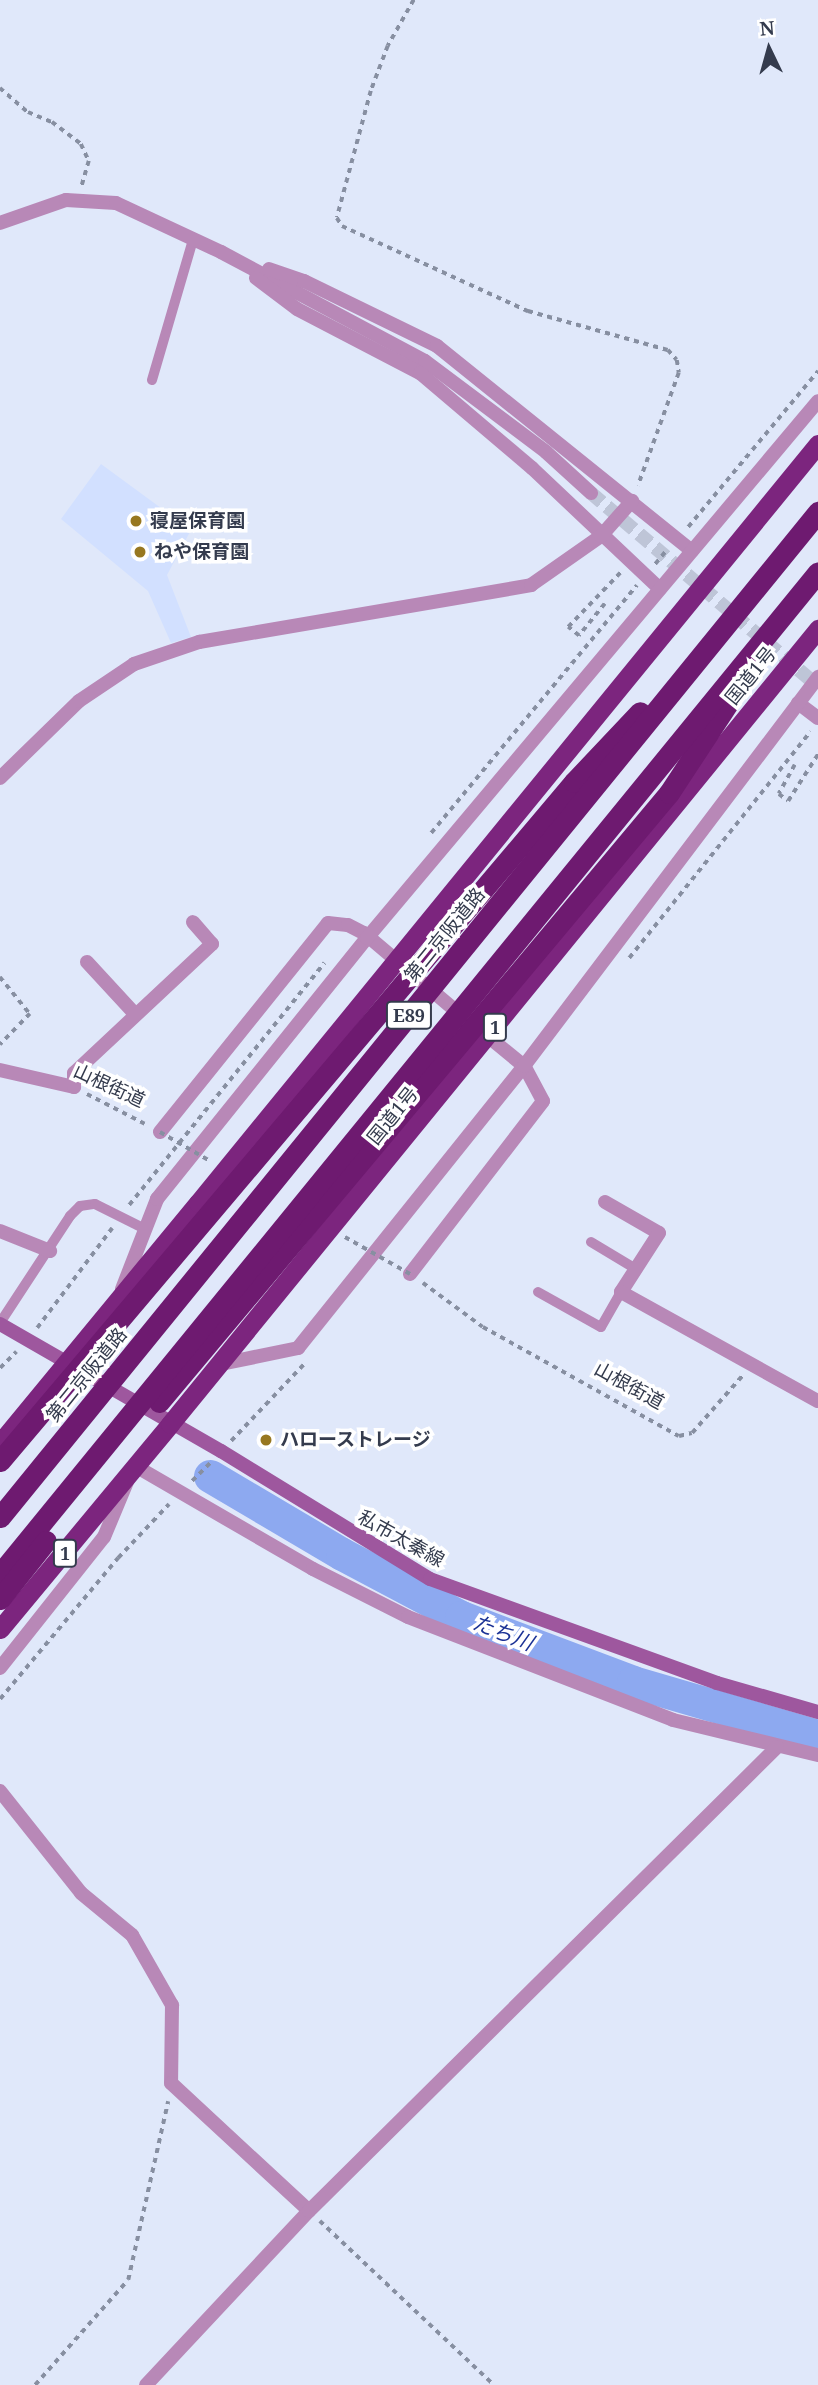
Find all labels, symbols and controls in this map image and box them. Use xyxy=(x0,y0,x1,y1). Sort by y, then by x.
north arrow xyxy=(734,14,804,84)
text: N xyxy=(759,14,776,42)
place label: 寝屋保育園 xyxy=(150,510,245,532)
marker: 寝屋保育園 xyxy=(128,513,144,529)
place label: ねや保育園 xyxy=(154,541,249,563)
marker: ねや保育園 xyxy=(132,544,148,560)
street label: 国道1号 xyxy=(721,643,781,709)
street label: 第二京阪道路 xyxy=(400,884,490,986)
road number: E89 xyxy=(384,1000,434,1030)
road number: 1 xyxy=(483,1012,507,1042)
street label: 山根街道 xyxy=(70,1060,148,1112)
street label: 国道1号 xyxy=(363,1083,423,1149)
street label: 第二京阪道路 xyxy=(42,1324,132,1426)
street label: 山根街道 xyxy=(590,1358,668,1414)
place label: ハローストレージ xyxy=(280,1429,432,1451)
marker: ハローストレージ xyxy=(258,1432,274,1448)
street label: 私市太秦線 xyxy=(354,1506,448,1572)
road number: 1 xyxy=(53,1538,77,1568)
water label: たち川 xyxy=(469,1609,537,1655)

